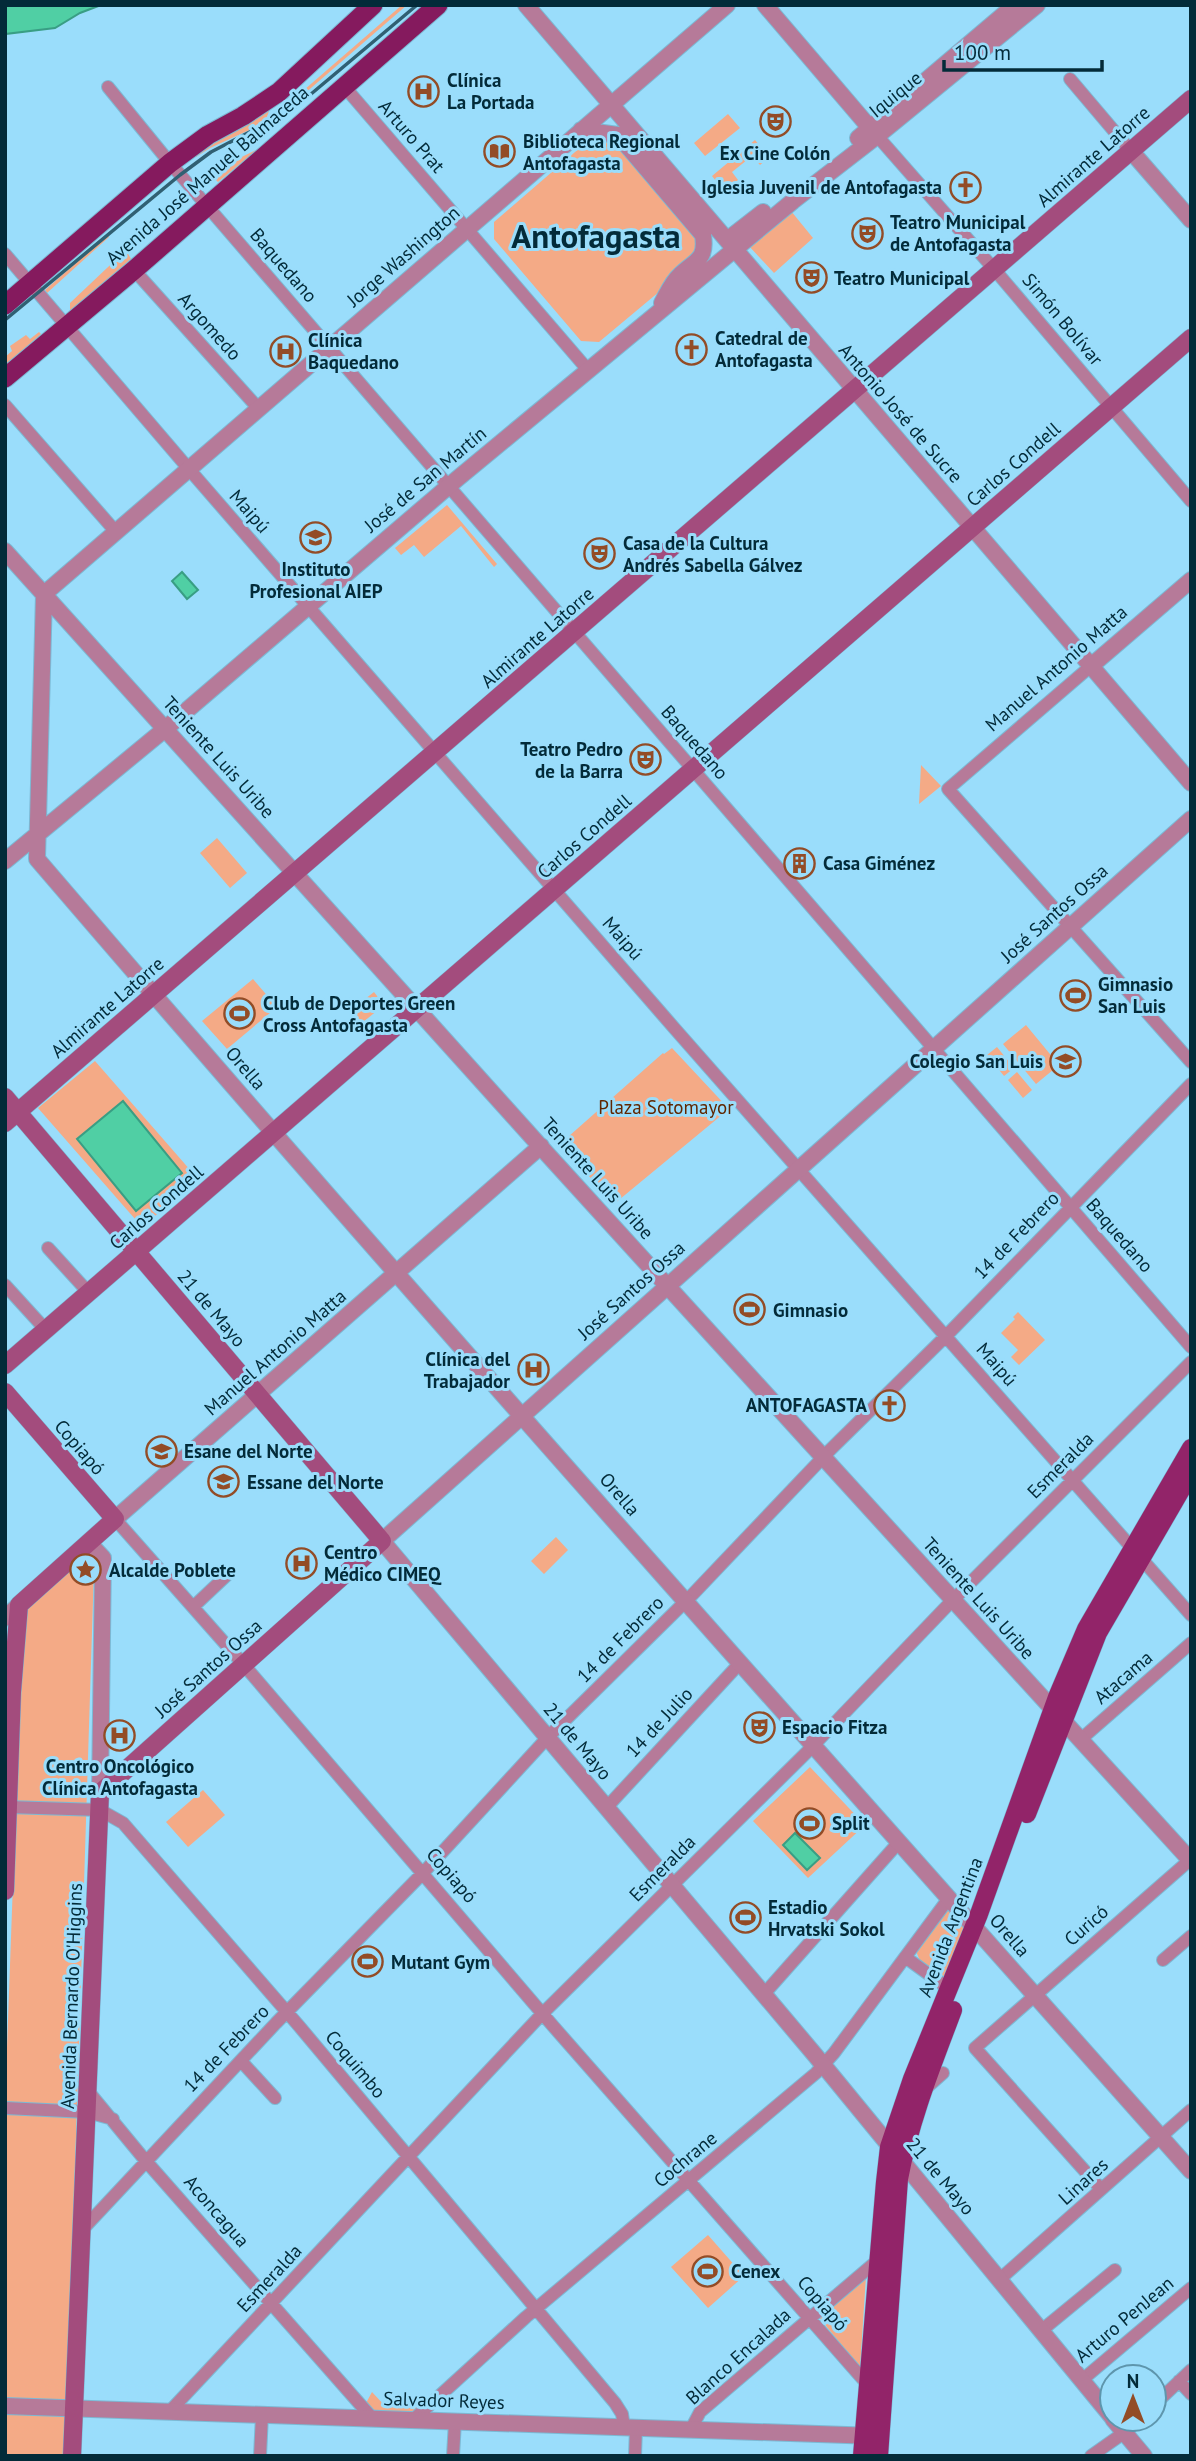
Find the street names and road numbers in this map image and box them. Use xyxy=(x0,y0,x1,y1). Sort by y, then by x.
street label: Iquique xyxy=(864,65,926,123)
street label: Avenida José Manuel Balmaceda xyxy=(100,80,314,270)
street label: Arturo Prat xyxy=(374,95,451,178)
street label: Almirante Latorre xyxy=(1031,100,1155,212)
street label: Jorge Washington xyxy=(341,200,464,312)
street label: Baquedano xyxy=(245,223,323,307)
street label: Simón Bolívar xyxy=(1017,268,1109,370)
street label: Argomedo xyxy=(173,287,247,365)
street label: Antonio José de Sucre xyxy=(834,338,968,488)
street label: Carlos Condell xyxy=(961,416,1065,511)
street label: José de San Martín xyxy=(358,421,491,538)
street label: Maipú xyxy=(225,484,275,538)
street label: Almirante Latorre xyxy=(475,581,599,693)
street label: Manuel Antonio Matta xyxy=(980,600,1132,736)
street label: Teniente Luis Uribe xyxy=(158,691,280,823)
street label: Baquedano xyxy=(656,700,734,784)
street label: Carlos Condell xyxy=(532,788,636,883)
street label: José Santos Ossa xyxy=(995,858,1113,968)
street label: Maipú xyxy=(598,911,648,965)
street label: Almirante Latorre xyxy=(45,951,169,1063)
street label: Orella xyxy=(221,1041,271,1095)
street label: Teniente Luis Uribe xyxy=(537,1112,659,1244)
street label: Carlos Condell xyxy=(104,1159,208,1254)
street label: 14 de Febrero xyxy=(968,1186,1064,1284)
street label: Baquedano xyxy=(1081,1193,1159,1277)
street label: José Santos Ossa xyxy=(572,1235,690,1345)
street label: 21 de Mayo xyxy=(173,1264,251,1352)
street label: Manuel Antonio Matta xyxy=(199,1284,351,1420)
street label: Maipú xyxy=(972,1337,1022,1391)
street label: Copiapó xyxy=(49,1414,111,1480)
street label: Esmeralda xyxy=(1022,1427,1098,1503)
street label: Orella xyxy=(595,1467,645,1521)
street label: Teniente Luis Uribe xyxy=(918,1532,1040,1664)
street label: 14 de Febrero xyxy=(571,1590,669,1688)
street label: José Santos Ossa xyxy=(149,1613,267,1723)
street label: Atacama xyxy=(1089,1645,1157,1709)
street label: 14 de Julio xyxy=(620,1682,698,1762)
street label: 21 de Mayo xyxy=(539,1697,617,1785)
street label: Esmeralda xyxy=(624,1830,700,1906)
street label: Copiapó xyxy=(421,1842,483,1908)
street label: Avenida Argentina xyxy=(912,1854,988,2000)
street label: Avenida Bernardo O'Higgins xyxy=(55,1882,87,2110)
street label: Curicó xyxy=(1059,1899,1113,1951)
street label: Orella xyxy=(985,1908,1035,1962)
street label: 14 de Febrero xyxy=(178,1999,274,2097)
street label: Coquimbo xyxy=(321,2025,391,2103)
street label: Cochrane xyxy=(648,2126,722,2192)
street label: 21 de Mayo xyxy=(902,2132,980,2220)
street label: Linares xyxy=(1053,2152,1113,2210)
street label: Aconcagua xyxy=(179,2170,255,2252)
street label: Esmeralda xyxy=(231,2239,307,2317)
street label: Copiapó xyxy=(792,2270,854,2336)
street label: Arturo PenJean xyxy=(1070,2271,1178,2367)
street label: Blanco Encalada xyxy=(681,2303,795,2409)
street label: Salvador Reyes xyxy=(383,2386,505,2414)

